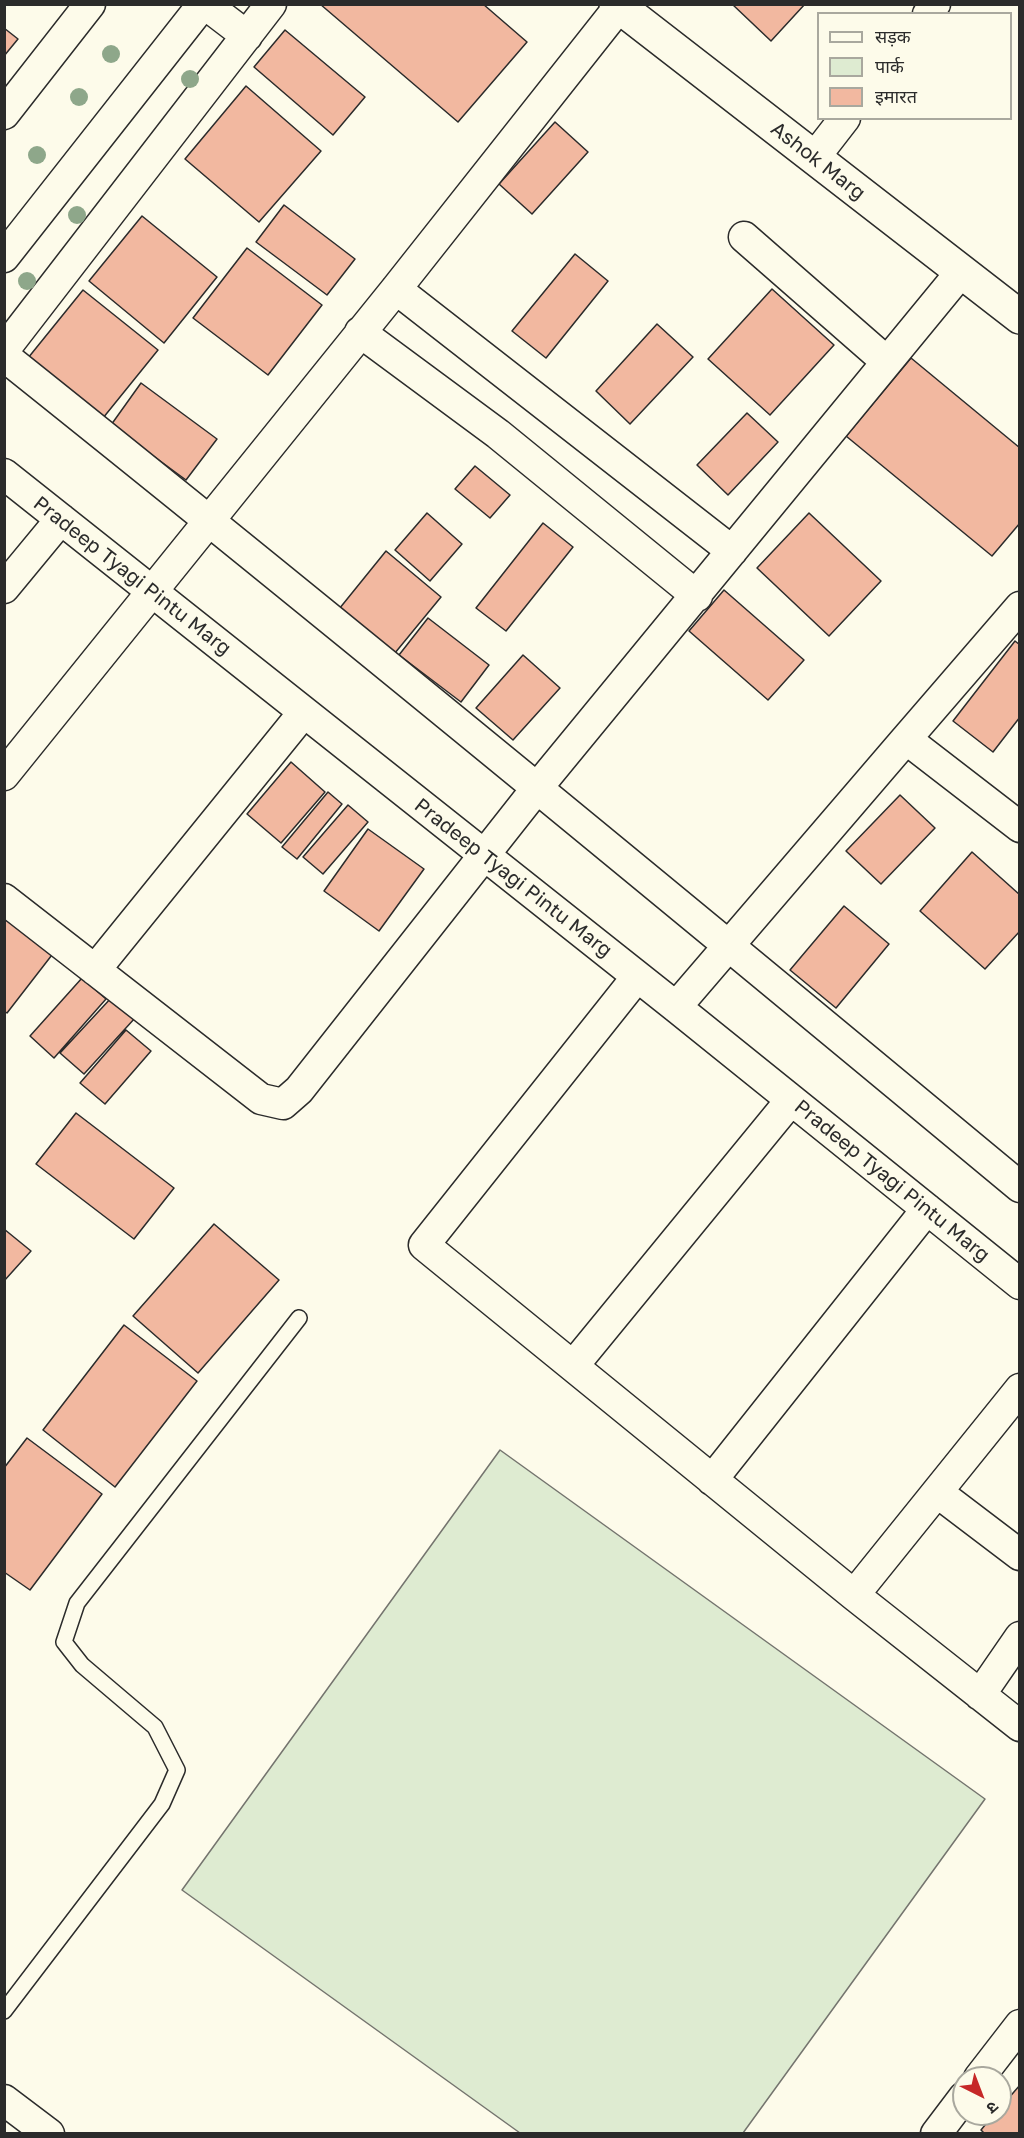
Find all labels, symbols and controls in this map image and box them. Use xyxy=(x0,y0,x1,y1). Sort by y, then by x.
legend xyxy=(817,12,1012,120)
text: सड़क xyxy=(875,25,911,47)
text: पार्क xyxy=(875,55,904,77)
text: इमारत xyxy=(875,85,917,107)
street label: Ashok Marg xyxy=(766,117,870,205)
street label: Pradeep Tyagi Pintu Marg xyxy=(28,491,236,661)
street label: Pradeep Tyagi Pintu Marg xyxy=(409,793,617,963)
street label: Pradeep Tyagi Pintu Marg xyxy=(790,1095,994,1267)
north arrow xyxy=(952,2066,1012,2126)
text: उ xyxy=(983,2097,1003,2118)

